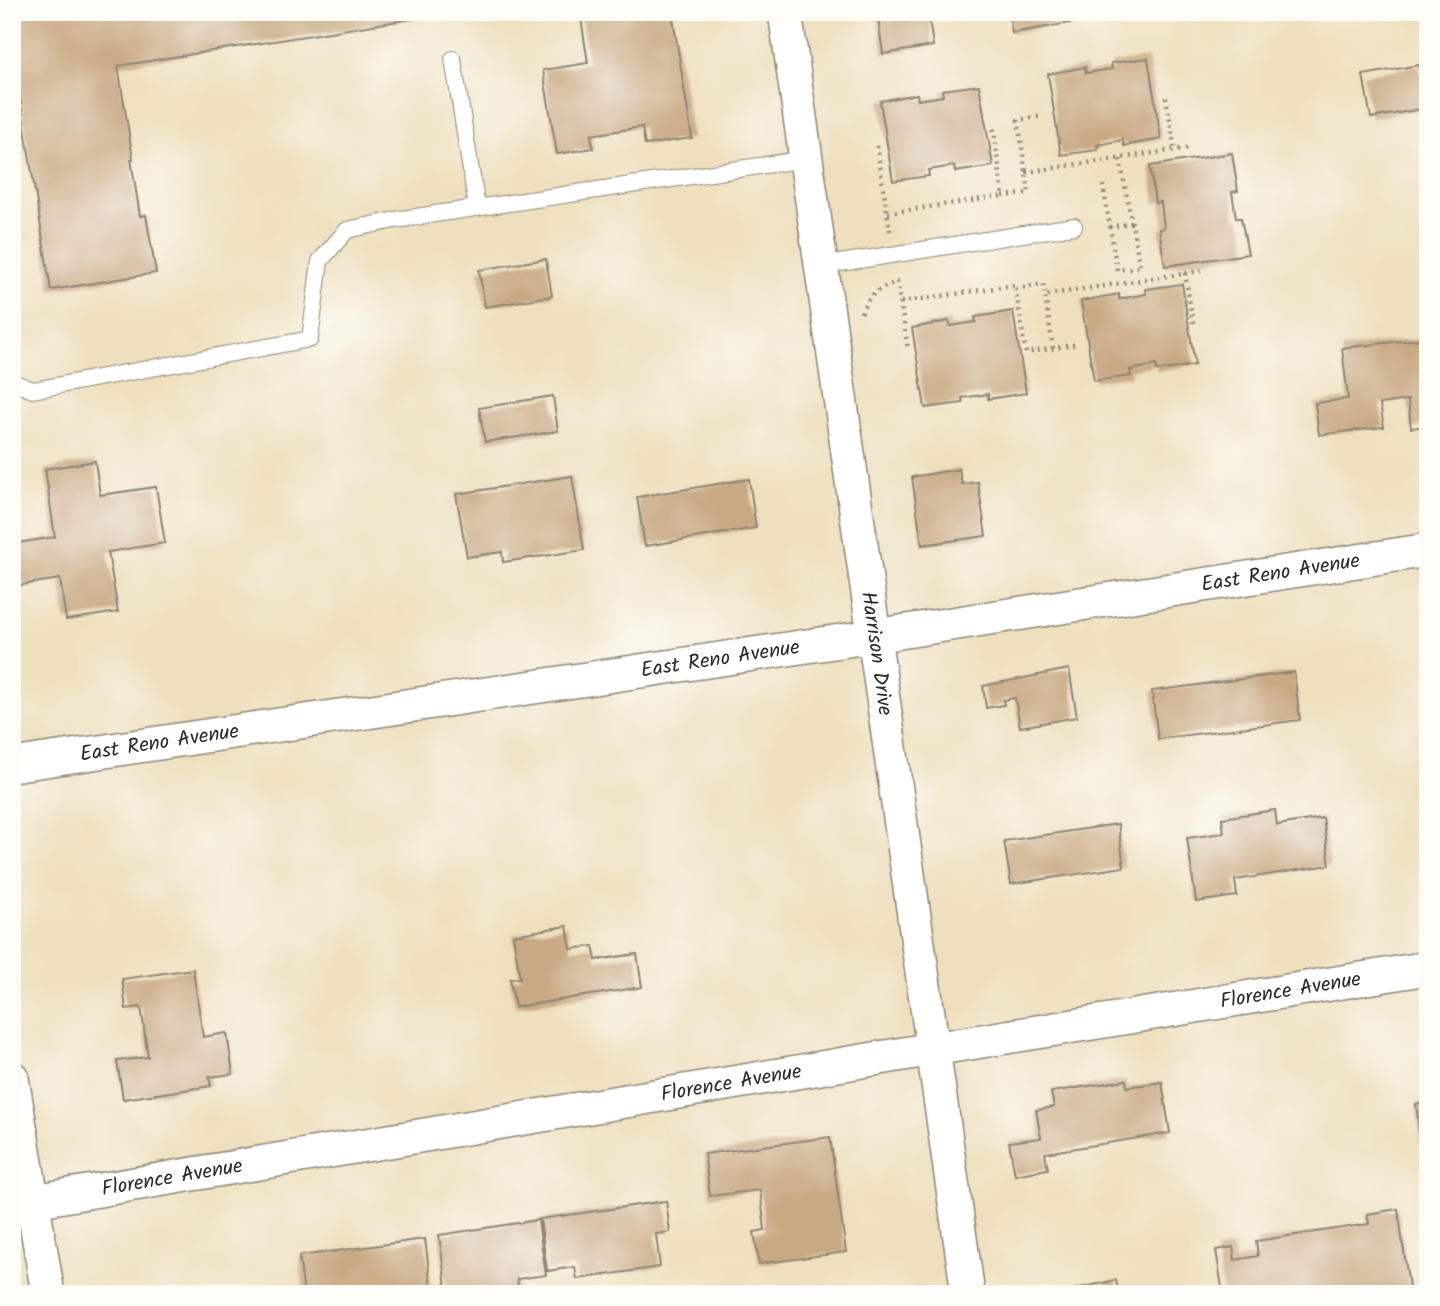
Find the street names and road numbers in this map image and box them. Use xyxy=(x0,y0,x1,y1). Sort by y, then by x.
street label: East Reno Avenue xyxy=(1199,544,1363,601)
street label: Harrison Drive xyxy=(851,589,902,718)
street label: East Reno Avenue xyxy=(638,631,802,687)
street label: East Reno Avenue xyxy=(78,715,242,771)
street label: Florence Avenue xyxy=(1218,963,1364,1018)
street label: Florence Avenue xyxy=(658,1055,805,1111)
street label: Florence Avenue xyxy=(99,1149,246,1206)

